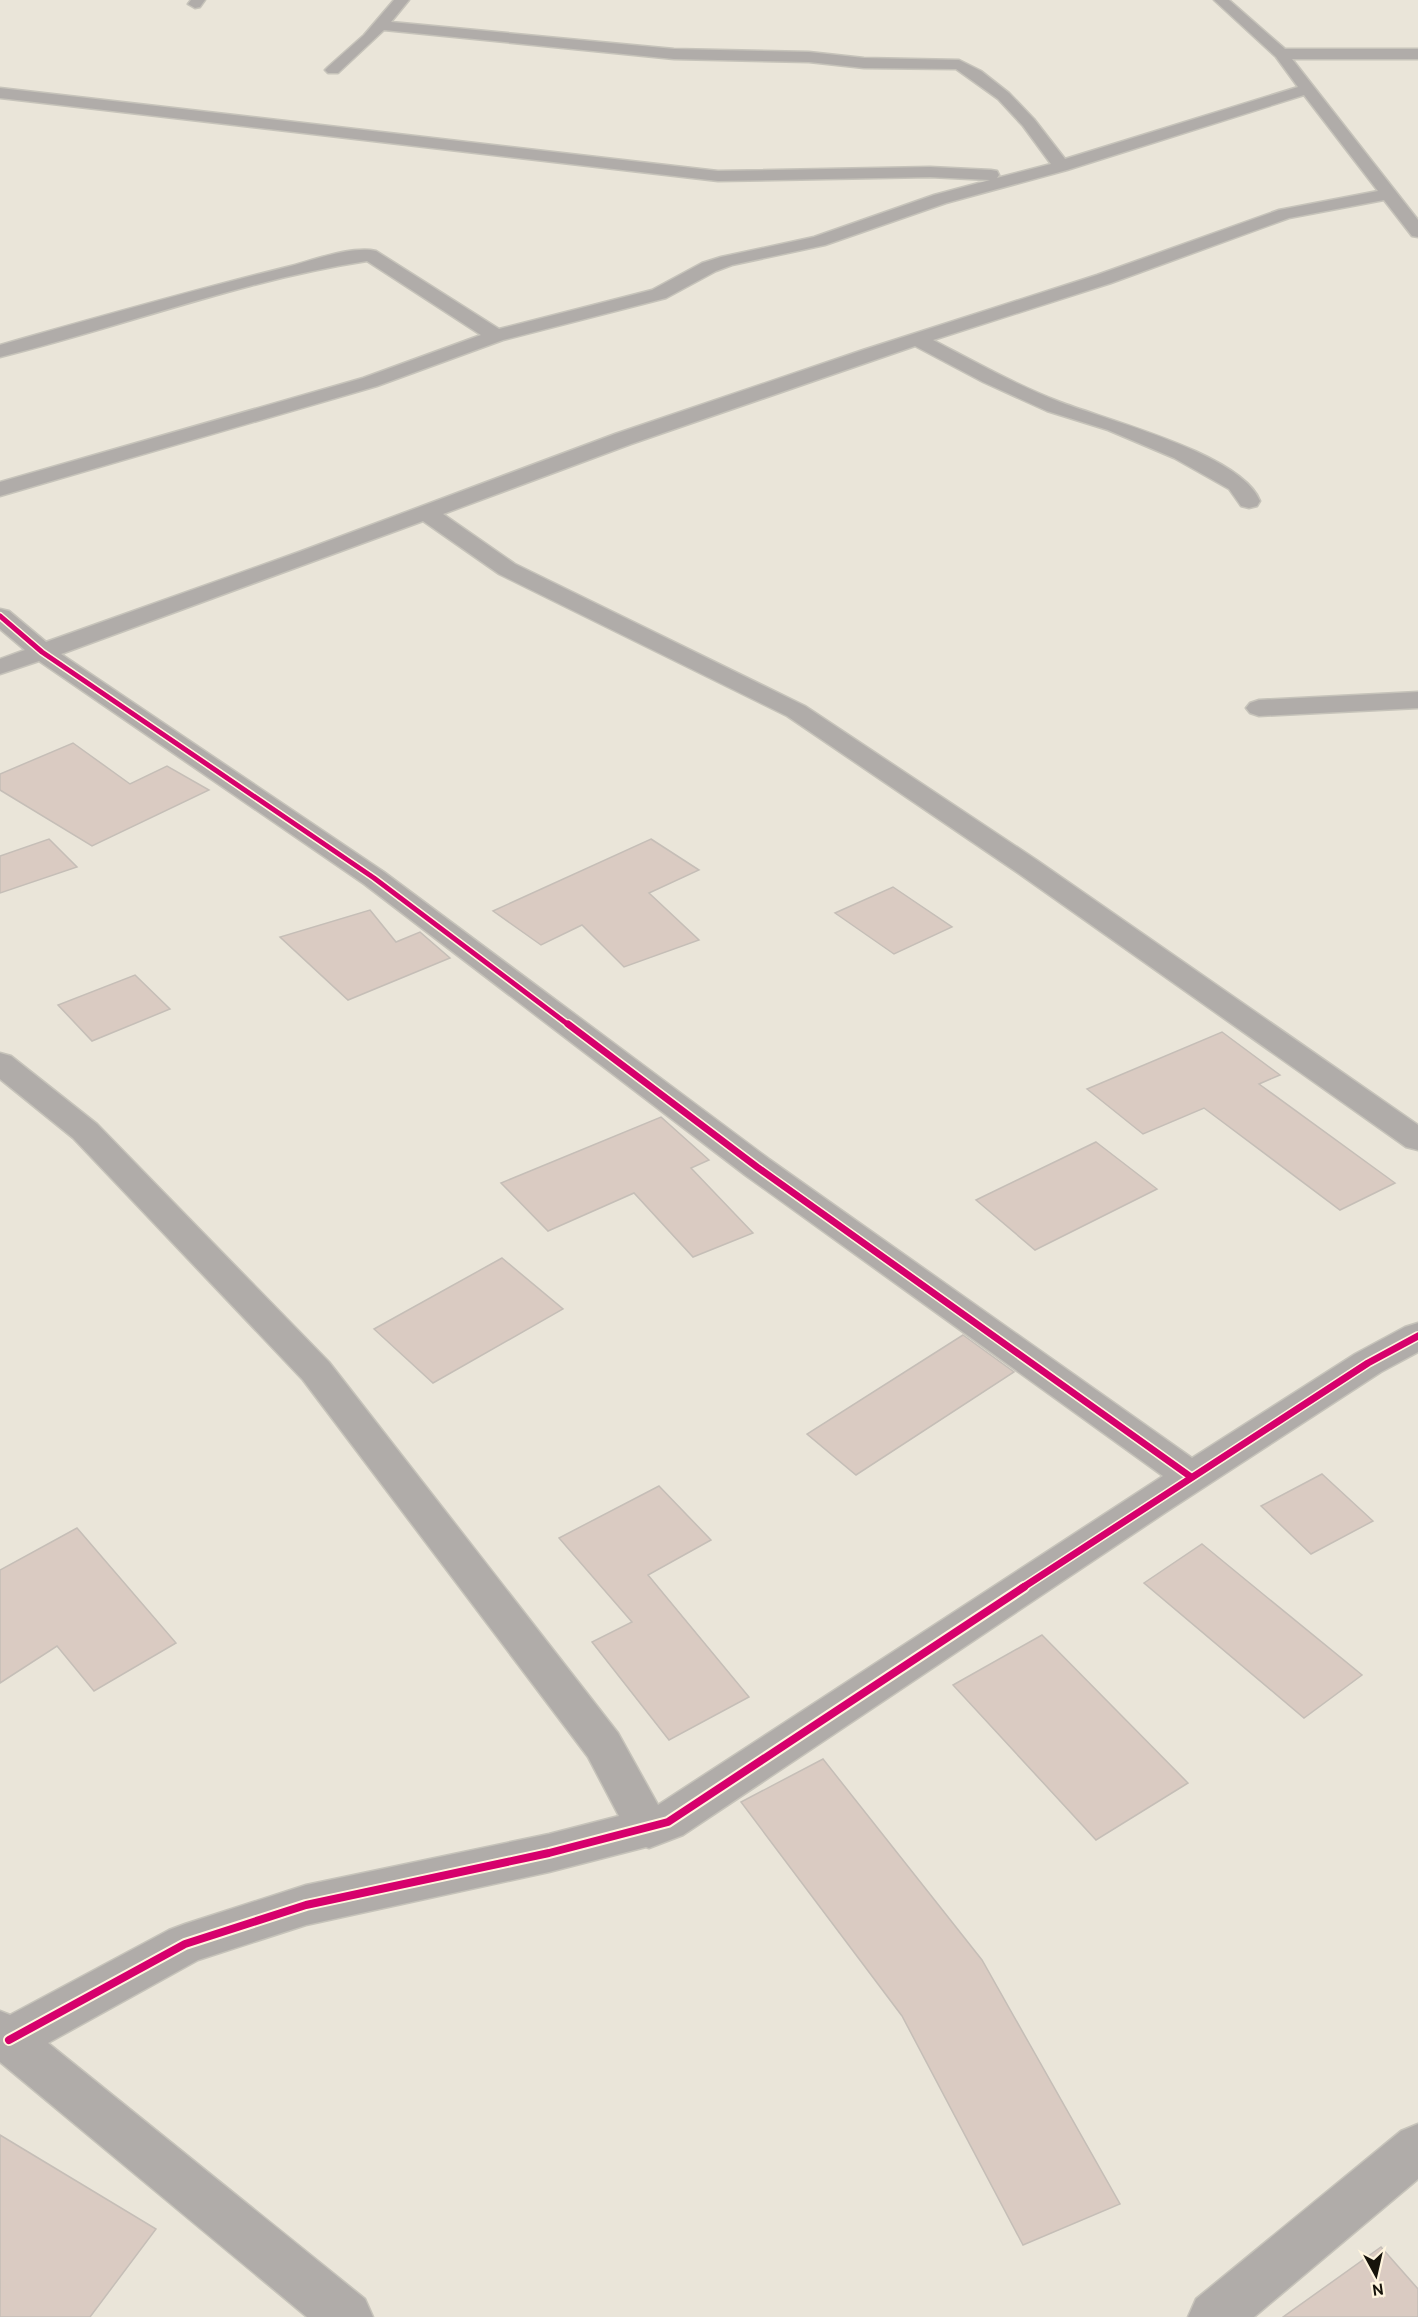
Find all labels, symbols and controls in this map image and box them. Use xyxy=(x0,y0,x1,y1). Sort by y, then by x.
north arrow xyxy=(1346,2245,1406,2305)
text: N xyxy=(1371,2279,1385,2300)

